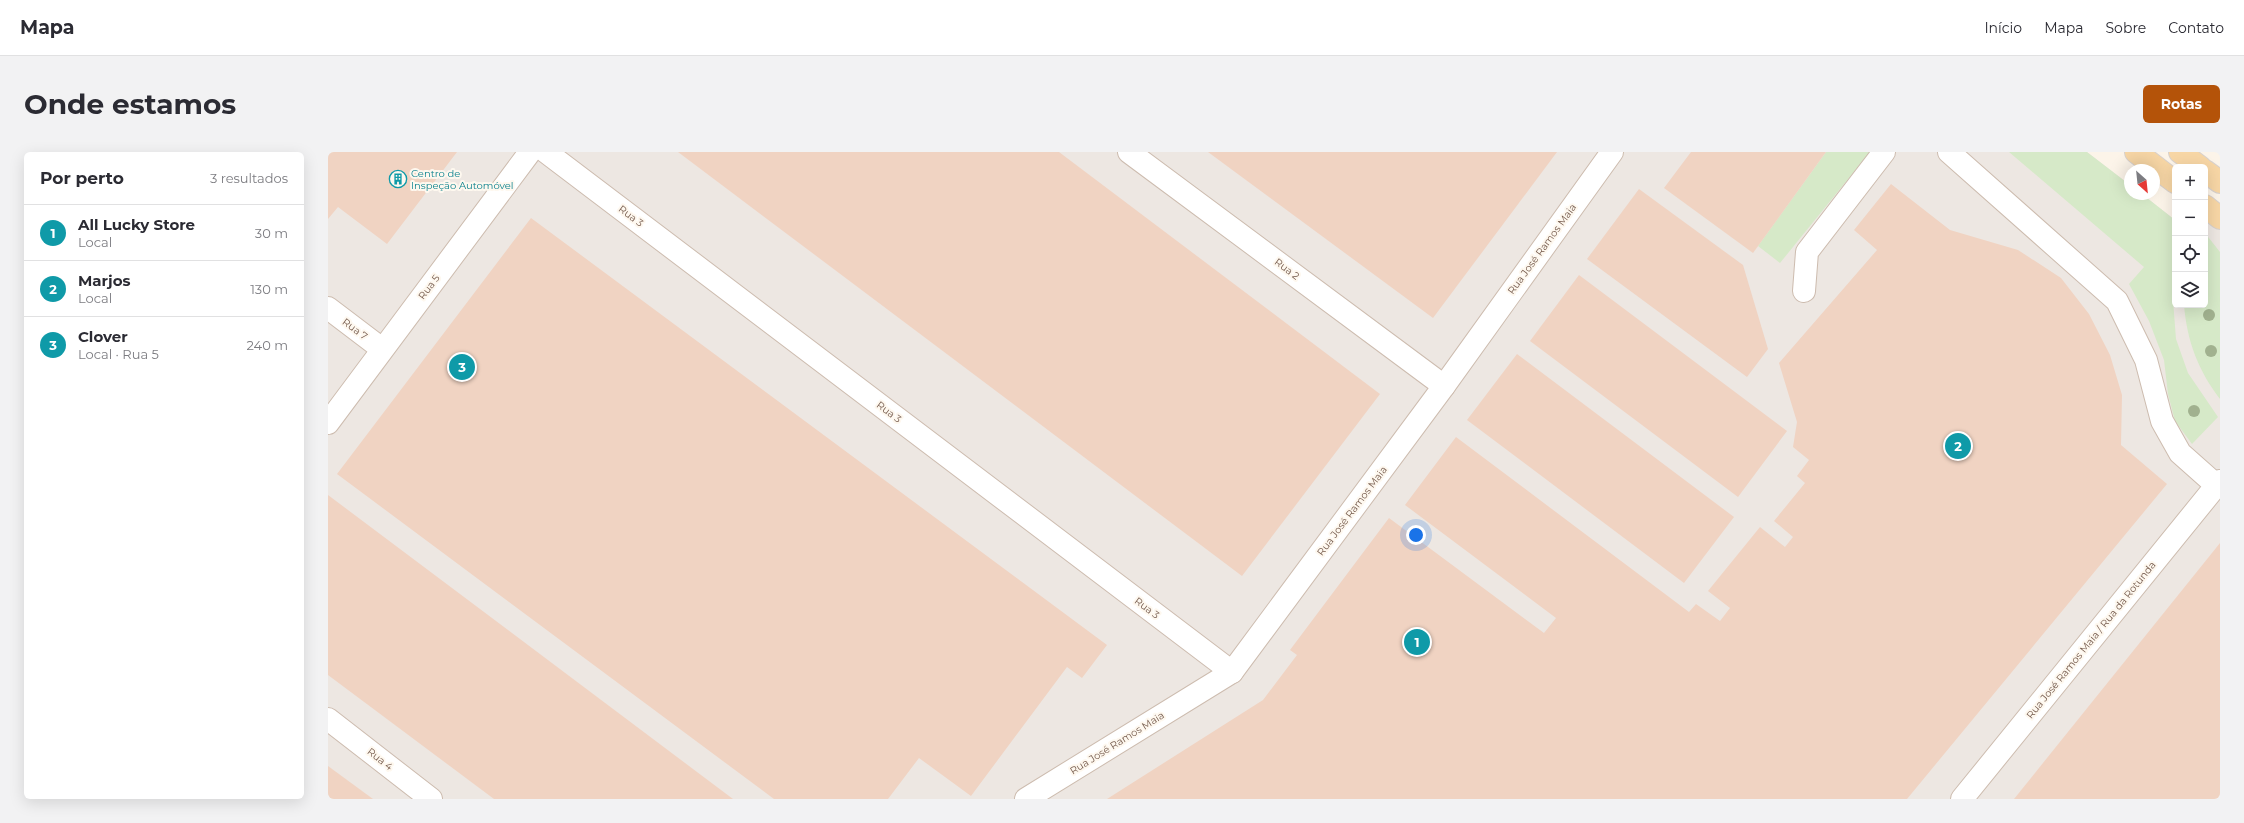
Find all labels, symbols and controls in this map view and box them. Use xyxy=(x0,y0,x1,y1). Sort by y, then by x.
text: Mapa xyxy=(20,16,75,39)
text: Início xyxy=(1984,19,2022,37)
text: Mapa xyxy=(2044,19,2084,37)
text: Sobre xyxy=(2106,19,2146,37)
text: Contato xyxy=(2168,19,2224,37)
button: Rotas xyxy=(2143,85,2220,123)
text: Onde estamos xyxy=(24,87,236,121)
north arrow xyxy=(2124,164,2160,200)
map controls xyxy=(2172,164,2208,308)
button: + xyxy=(2172,164,2208,200)
place label: Centro de Inspeção Automóvel xyxy=(411,167,514,192)
text: Por perto xyxy=(40,168,124,188)
building icon: Centro de Inspeção Automóvel xyxy=(388,169,408,189)
text: 3 resultados xyxy=(210,170,288,186)
button: − xyxy=(2172,200,2208,236)
street label: Rua José Ramos Maia xyxy=(1505,201,1579,297)
street label: Rua 3 xyxy=(616,202,646,230)
text: All Lucky Store xyxy=(78,215,195,234)
text: 1 xyxy=(50,225,56,241)
text: 30 m xyxy=(255,225,288,241)
text: Local xyxy=(78,234,112,250)
button: locate xyxy=(2172,236,2208,272)
street label: Rua 2 xyxy=(1272,255,1302,283)
text: Marjos xyxy=(78,271,130,290)
street label: Rua 5 xyxy=(415,272,443,302)
button: layers xyxy=(2172,272,2208,308)
text: 2 xyxy=(49,281,57,297)
text: 130 m xyxy=(250,281,288,297)
text: Local xyxy=(78,290,112,306)
street label: Rua 7 xyxy=(340,315,370,343)
text: Clover xyxy=(78,327,128,346)
text: 3 xyxy=(49,337,57,353)
text: 240 m xyxy=(247,337,288,353)
text: Local · Rua 5 xyxy=(78,346,159,362)
pin: 3 xyxy=(449,352,475,382)
street label: Rua 3 xyxy=(874,398,904,426)
pin: 2 xyxy=(1945,431,1971,461)
street label: Rua José Ramos Maia xyxy=(1314,464,1390,558)
your location xyxy=(1406,525,1426,545)
street label: Rua José Ramos Maia / Rua da Rotunda xyxy=(2023,559,2159,721)
street label: Rua 3 xyxy=(1132,594,1162,622)
pin: 1 xyxy=(1404,627,1430,657)
street label: Rua José Ramos Maia xyxy=(1067,709,1167,777)
street label: Rua 4 xyxy=(365,745,396,773)

